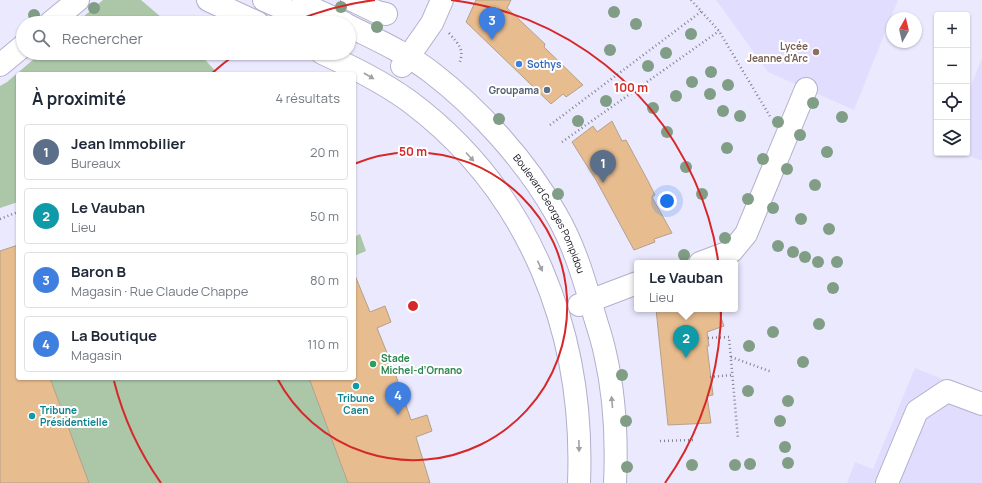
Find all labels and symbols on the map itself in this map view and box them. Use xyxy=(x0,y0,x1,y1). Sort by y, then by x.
pin: 3 xyxy=(479,7,505,40)
north arrow xyxy=(886,12,922,48)
place label: Lycée Jeanne d'Arc xyxy=(747,39,808,65)
marker: Lycée Jeanne d'Arc xyxy=(811,47,821,57)
place label: Sothys xyxy=(527,57,562,71)
marker: Sothys xyxy=(514,59,524,69)
one-way arrow xyxy=(363,72,375,79)
text: 100 m xyxy=(614,79,648,96)
place label: Groupama xyxy=(489,83,539,97)
marker: Groupama xyxy=(542,85,552,95)
text: 50 m xyxy=(399,143,427,160)
pin: 1 xyxy=(590,150,616,183)
street label: Boulevard Georges Pompidou xyxy=(510,151,588,275)
one-way arrow xyxy=(466,152,475,162)
your location xyxy=(657,191,677,211)
one-way arrow xyxy=(537,260,543,272)
centre of rings xyxy=(406,299,420,313)
pin: 2 xyxy=(673,325,699,358)
place label: Stade Michel-d’Ornano xyxy=(381,351,462,377)
marker: Stade Michel-d’Ornano xyxy=(368,359,378,369)
marker: Tribune Caen xyxy=(351,381,361,391)
pin: 4 xyxy=(385,382,411,415)
place label: Tribune Caen xyxy=(338,391,374,417)
one-way arrow xyxy=(609,396,616,408)
place label: Tribune Présidentielle xyxy=(40,403,108,429)
marker: Tribune Présidentielle xyxy=(27,411,37,421)
one-way arrow xyxy=(576,440,582,453)

